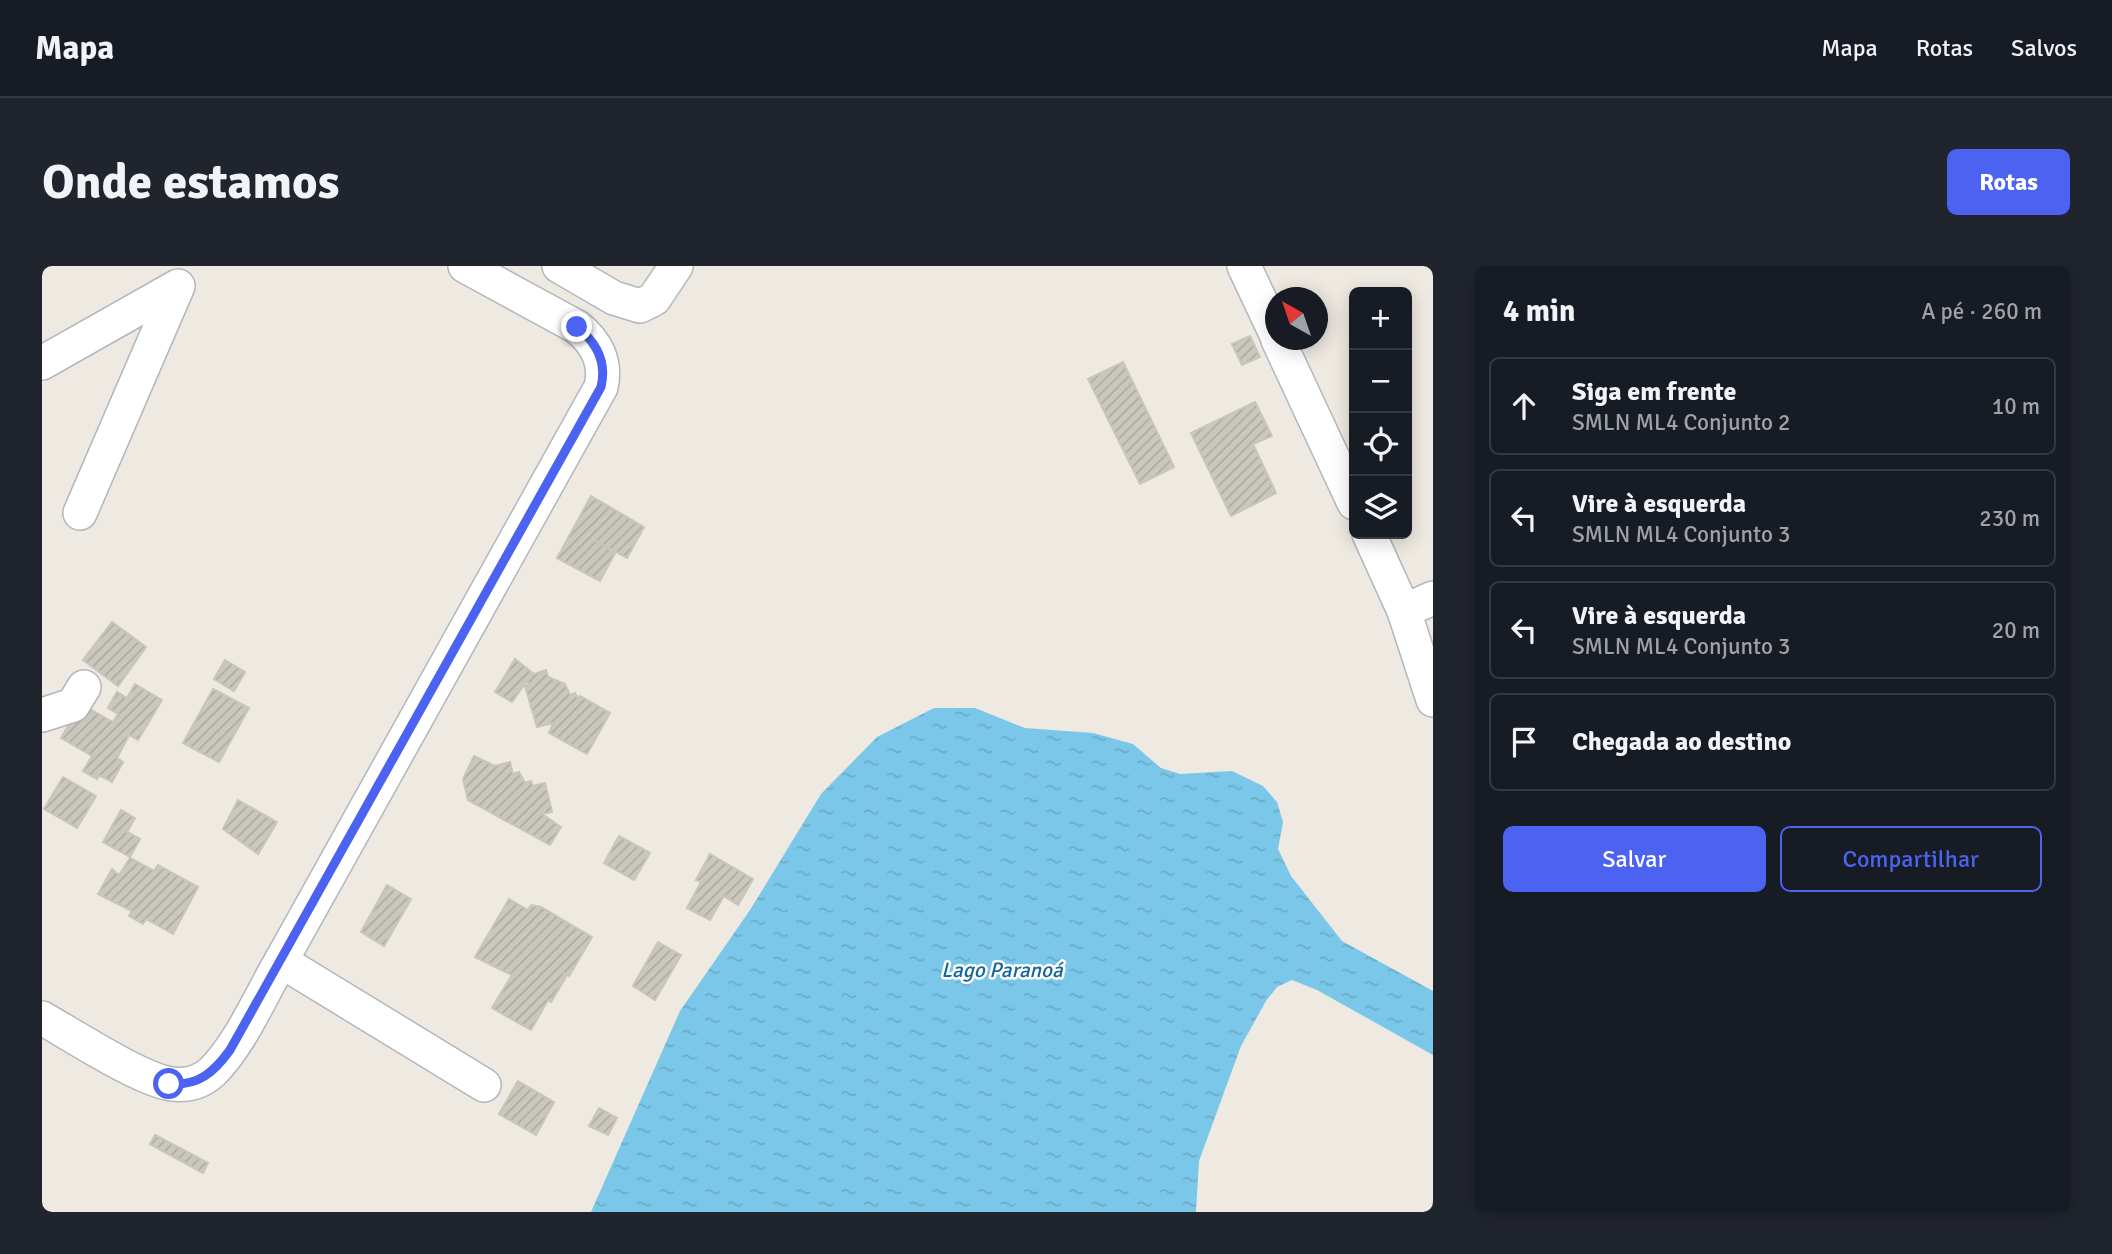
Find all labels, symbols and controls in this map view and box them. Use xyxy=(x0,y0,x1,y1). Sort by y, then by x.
text: Mapa xyxy=(35,28,114,69)
text: Mapa xyxy=(1821,33,1878,63)
text: Rotas xyxy=(1916,33,1973,63)
text: Salvos xyxy=(2011,33,2077,63)
button: Rotas xyxy=(1947,149,2070,215)
text: Onde estamos xyxy=(42,152,339,212)
north arrow xyxy=(1265,287,1328,350)
map controls xyxy=(1349,287,1412,539)
button: + xyxy=(1349,287,1412,350)
text: 4 min xyxy=(1503,293,1575,330)
text: A pé · 260 m xyxy=(1921,297,2042,326)
route end xyxy=(561,311,592,342)
button: − xyxy=(1349,350,1412,413)
text: Siga em frente xyxy=(1572,376,1736,408)
icon: ahead xyxy=(1505,387,1543,425)
text: 10 m xyxy=(1992,392,2040,421)
text: SMLN ML4 Conjunto 2 xyxy=(1572,408,1790,437)
button: locate xyxy=(1349,413,1412,476)
button: layers xyxy=(1349,476,1412,539)
text: Vire à esquerda xyxy=(1572,488,1746,520)
icon: left xyxy=(1505,499,1543,537)
text: 230 m xyxy=(1979,504,2040,533)
text: SMLN ML4 Conjunto 3 xyxy=(1572,520,1790,549)
text: Vire à esquerda xyxy=(1572,600,1746,632)
icon: left xyxy=(1505,611,1543,649)
text: 20 m xyxy=(1992,616,2040,645)
text: SMLN ML4 Conjunto 3 xyxy=(1572,632,1790,661)
icon: arrive xyxy=(1505,723,1543,761)
text: Chegada ao destino xyxy=(1572,726,1791,758)
button: Salvar xyxy=(1503,826,1766,892)
button: Compartilhar xyxy=(1780,826,2042,892)
water label: Lago Paranoá xyxy=(941,957,1064,983)
route start xyxy=(153,1068,184,1099)

